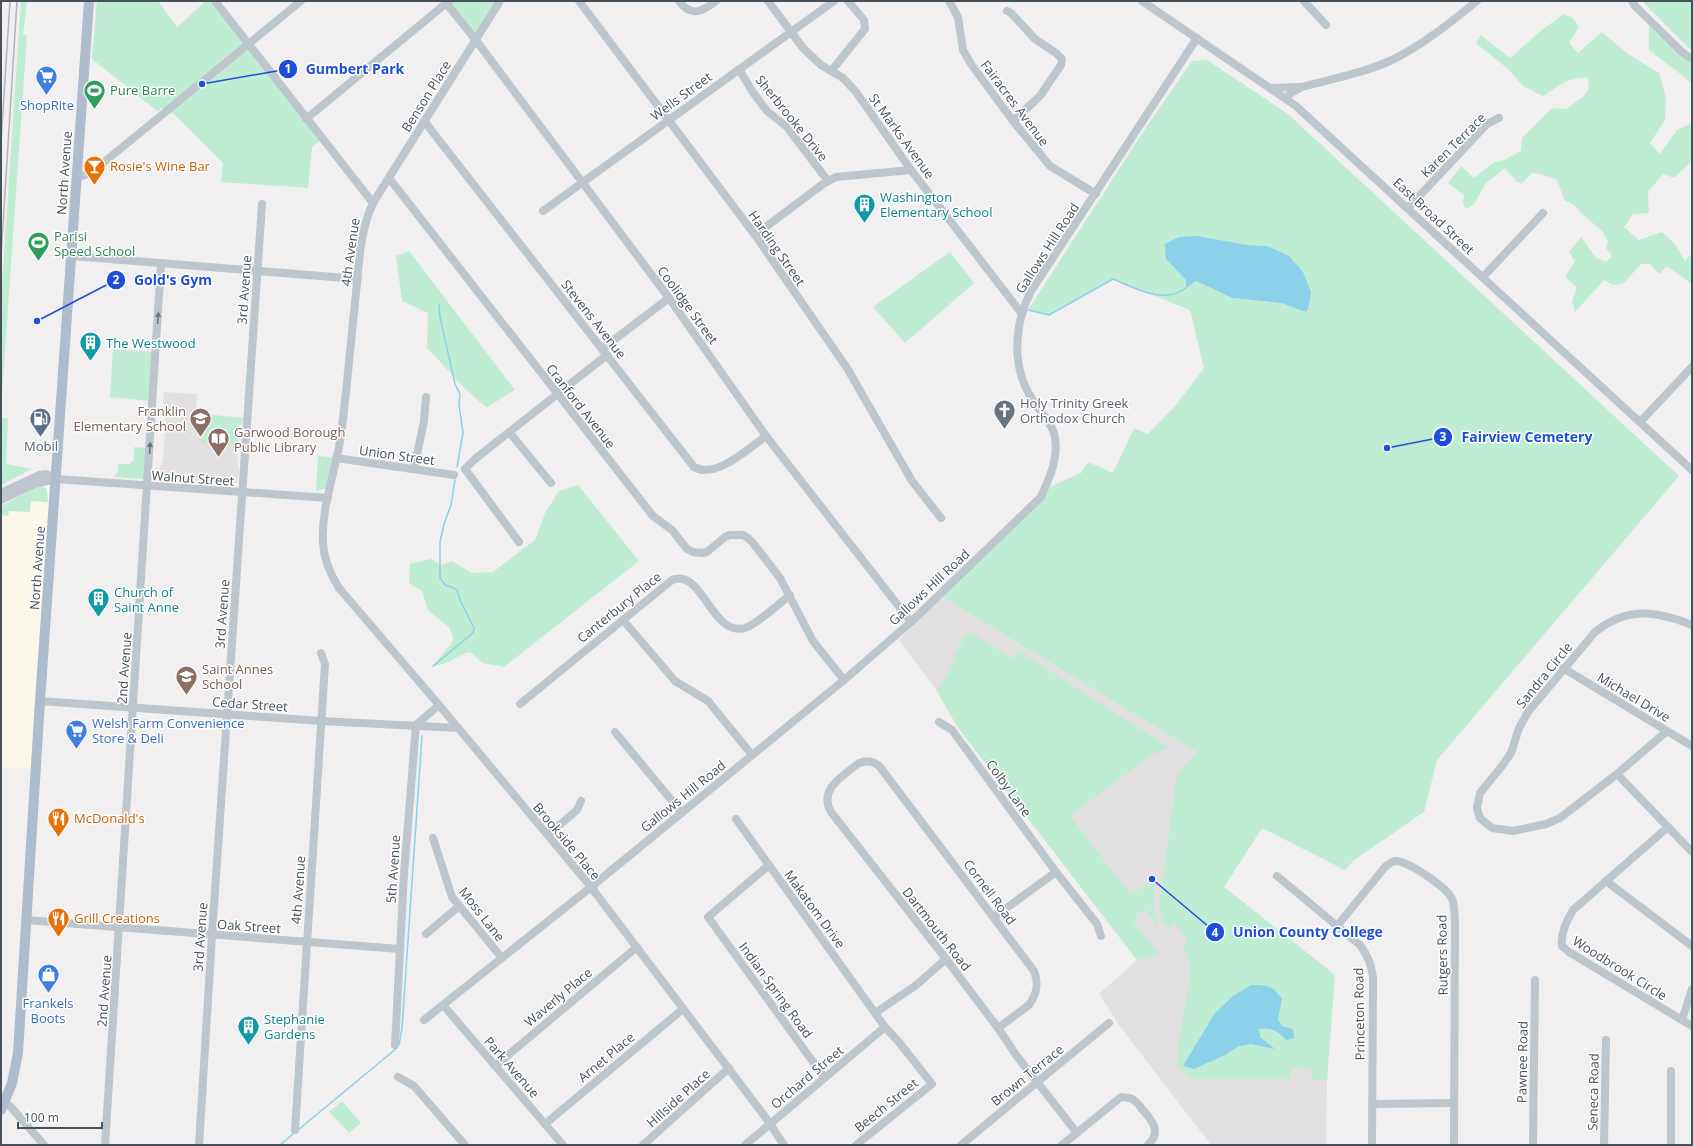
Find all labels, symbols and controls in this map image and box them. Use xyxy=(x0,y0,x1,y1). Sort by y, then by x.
callout: Gumbert Park xyxy=(278,56,412,82)
street label: Fairacres Avenue xyxy=(977,56,1053,150)
street label: Benson Place xyxy=(397,57,455,135)
text: Gumbert Park xyxy=(306,59,405,78)
text: 1 xyxy=(285,60,291,77)
supermarket icon: ShopRite xyxy=(34,64,60,97)
street label: Wells Street xyxy=(647,67,716,124)
street label: Sherbrooke Drive xyxy=(752,71,832,165)
sports icon: Pure Barre xyxy=(81,77,107,110)
place label: Pure Barre xyxy=(110,81,175,99)
street label: St Marks Avenue xyxy=(865,90,939,182)
place label: ShopRite xyxy=(20,96,74,114)
street label: Karen Terrace xyxy=(1417,109,1489,181)
street label: North Avenue xyxy=(52,130,76,216)
bar icon: Rosie's Wine Bar xyxy=(82,153,108,186)
place label: Rosie's Wine Bar xyxy=(110,157,211,175)
street label: East Broad Street xyxy=(1389,174,1479,259)
place label: Washington Elementary School xyxy=(880,188,992,221)
building icon: Washington Elementary School xyxy=(852,191,878,224)
street label: Gallows Hill Road xyxy=(1011,199,1083,297)
street label: Harding Street xyxy=(744,207,810,290)
street label: 4th Avenue xyxy=(336,217,364,287)
place label: Parisi Speed School xyxy=(54,227,135,260)
sports icon: Parisi Speed School xyxy=(26,230,52,263)
street label: 3rd Avenue xyxy=(233,255,255,325)
street label: Coolidge Street xyxy=(654,262,723,348)
callout: Gold's Gym xyxy=(106,267,220,293)
text: Gold's Gym xyxy=(134,270,212,289)
text: 2 xyxy=(113,271,120,288)
street label: Stevens Avenue xyxy=(557,276,631,362)
one-way arrow xyxy=(154,312,161,324)
building icon: The Westwood xyxy=(78,330,104,363)
place label: The Westwood xyxy=(106,334,196,352)
street label: Cranford Avenue xyxy=(542,360,620,452)
place label: Holy Trinity Greek Orthodox Church xyxy=(1020,394,1128,427)
church icon: Holy Trinity Greek Orthodox Church xyxy=(991,397,1017,430)
place label: Franklin Elementary School xyxy=(74,402,186,435)
fuel station icon: Mobil xyxy=(28,405,54,438)
school or university icon: Franklin Elementary School xyxy=(188,405,214,438)
place label: Garwood Borough Public Library xyxy=(234,423,345,456)
callout: Fairview Cemetery xyxy=(1433,424,1600,450)
library icon: Garwood Borough Public Library xyxy=(206,426,232,459)
text: Fairview Cemetery xyxy=(1462,427,1592,446)
text: 3 xyxy=(1440,428,1447,445)
place label: Mobil xyxy=(24,437,58,455)
street label: Union Street xyxy=(358,441,436,469)
one-way arrow xyxy=(146,442,153,454)
street label: Walnut Street xyxy=(151,466,235,490)
street label: North Avenue xyxy=(25,525,49,611)
street label: Gallows Hill Road xyxy=(885,545,973,629)
street label: Canterbury Place xyxy=(573,567,665,647)
street label: 3rd Avenue xyxy=(211,579,233,649)
place label: Church of Saint Anne xyxy=(114,583,179,616)
building icon: Church of Saint Anne xyxy=(85,586,111,619)
street label: 2nd Avenue xyxy=(113,631,135,705)
street label: Sandra Circle xyxy=(1512,638,1576,712)
place label: Saint Annes School xyxy=(202,660,273,693)
school or university icon: Saint Annes School xyxy=(174,663,200,696)
street label: Michael Drive xyxy=(1594,668,1674,726)
street label: Cedar Street xyxy=(212,692,289,716)
place label: Welsh Farm Convenience Store & Deli xyxy=(92,714,245,747)
supermarket icon: Welsh Farm Convenience Store & Deli xyxy=(63,717,89,750)
street label: Gallows Hill Road xyxy=(637,756,729,836)
street label: Colby Lane xyxy=(982,756,1036,820)
street label: Brookside Place xyxy=(529,798,605,884)
restaurant icon: McDonald's xyxy=(46,805,72,838)
place label: McDonald's xyxy=(74,809,145,827)
street label: 5th Avenue xyxy=(382,834,404,904)
street label: 4th Avenue xyxy=(287,855,309,925)
street label: Cornell Road xyxy=(959,856,1021,928)
street label: Makatom Drive xyxy=(780,866,850,952)
street label: Moss Lane xyxy=(455,883,509,945)
street label: Dartmouth Road xyxy=(899,883,975,975)
street label: 3rd Avenue xyxy=(189,902,211,972)
restaurant icon: Grill Creations xyxy=(46,905,72,938)
place label: Grill Creations xyxy=(74,909,160,927)
street label: Rutgers Road xyxy=(1432,914,1452,996)
street label: Oak Street xyxy=(217,915,282,937)
callout: Union County College xyxy=(1205,919,1391,945)
text: Union County College xyxy=(1233,922,1383,941)
text: 4 xyxy=(1212,924,1219,941)
street label: Woodbrook Circle xyxy=(1569,932,1671,1004)
street label: Indian Spring Road xyxy=(735,938,817,1042)
street label: 2nd Avenue xyxy=(93,954,115,1028)
shop icon: Frankels Boots xyxy=(35,962,61,995)
street label: Waverly Place xyxy=(520,963,596,1031)
street label: Princeton Road xyxy=(1349,967,1369,1061)
place label: Frankels Boots xyxy=(23,994,73,1027)
place label: Stephanie Gardens xyxy=(264,1010,325,1043)
building icon: Stephanie Gardens xyxy=(235,1013,261,1046)
street label: Pawnee Road xyxy=(1512,1021,1532,1103)
street label: Arnet Place xyxy=(574,1028,638,1086)
street label: Park Avenue xyxy=(480,1032,544,1102)
street label: Brown Terrace xyxy=(987,1040,1067,1110)
street label: Orchard Street xyxy=(767,1041,847,1113)
street label: Seneca Road xyxy=(1583,1053,1603,1131)
street label: Hillside Place xyxy=(642,1065,714,1131)
street label: Beech Street xyxy=(850,1074,922,1136)
scale bar xyxy=(18,1104,102,1130)
text: 100 m xyxy=(24,1109,59,1126)

